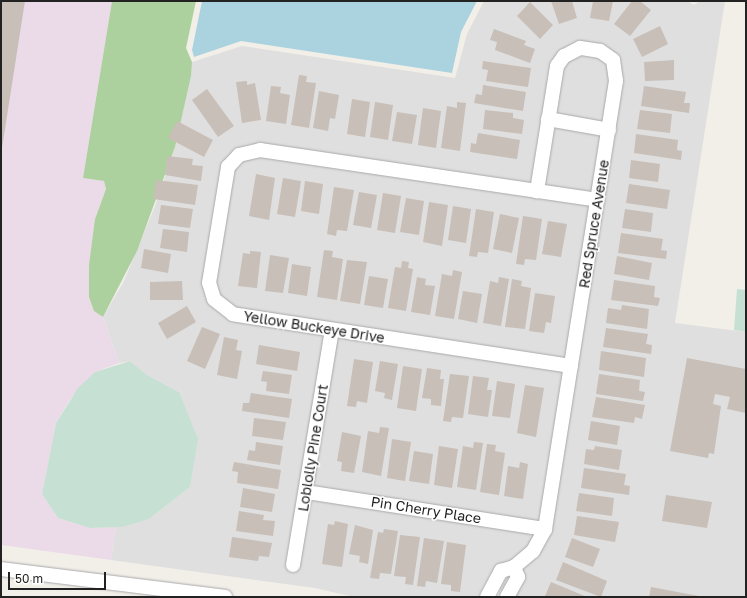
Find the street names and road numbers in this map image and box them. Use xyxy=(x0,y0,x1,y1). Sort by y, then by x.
street label: Red Spruce Avenue xyxy=(576,159,612,289)
street label: Yellow Buckeye Drive xyxy=(242,308,386,346)
street label: Loblolly Pine Court xyxy=(295,383,331,513)
street label: Pin Cherry Place xyxy=(370,493,482,527)

